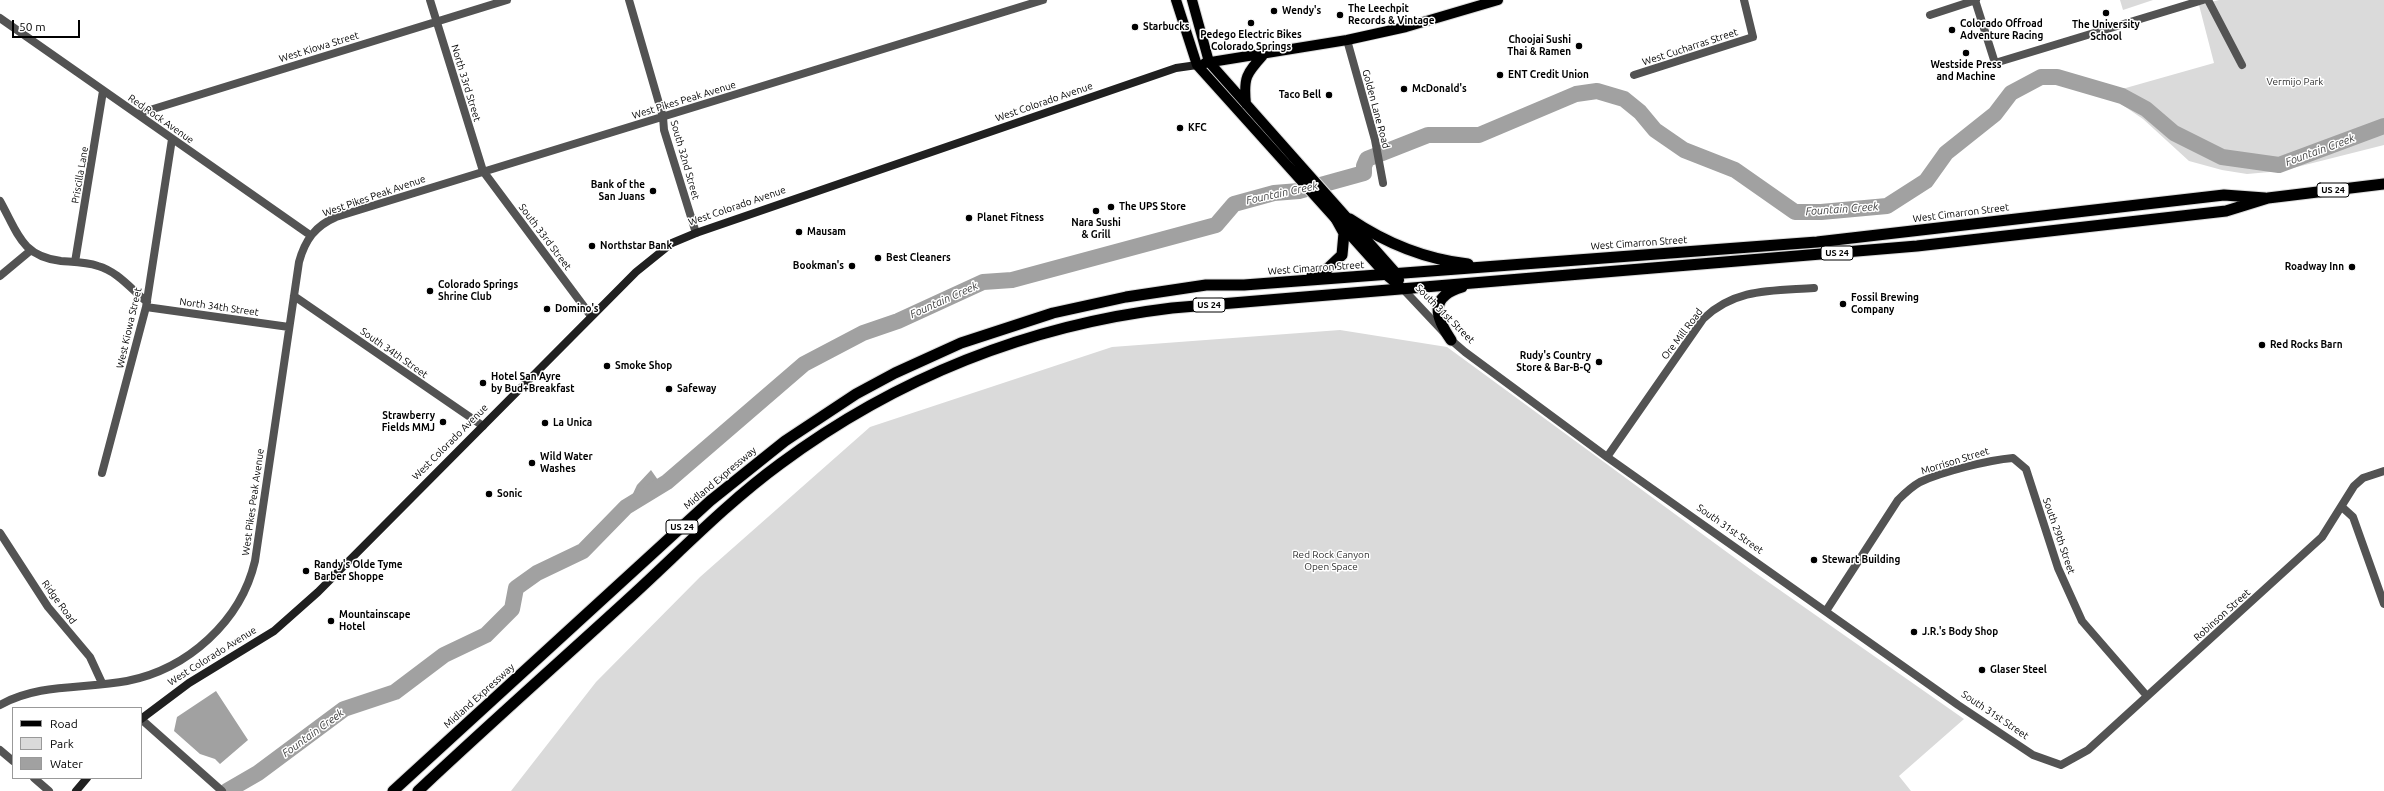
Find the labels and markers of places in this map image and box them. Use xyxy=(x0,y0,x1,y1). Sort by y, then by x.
place label: The Leechpit Records & Vintage xyxy=(1348,3,1434,26)
place label: Wendy's xyxy=(1282,5,1321,17)
marker: Wendy's xyxy=(1269,6,1279,16)
marker: The University School xyxy=(2101,8,2111,18)
marker: The Leechpit Records & Vintage xyxy=(1335,10,1345,20)
marker: Pedego Electric Bikes Colorado Springs xyxy=(1246,18,1256,28)
place label: Colorado Offroad Adventure Racing xyxy=(1960,18,2043,42)
place label: The University School xyxy=(2072,19,2140,42)
place label: Starbucks xyxy=(1143,21,1189,33)
marker: Starbucks xyxy=(1130,22,1140,32)
marker: Colorado Offroad Adventure Racing xyxy=(1947,25,1957,35)
place label: Pedego Electric Bikes Colorado Springs xyxy=(1200,29,1302,52)
place label: Choojai Sushi Thai & Ramen xyxy=(1507,34,1571,58)
marker: Choojai Sushi Thai & Ramen xyxy=(1574,41,1584,51)
marker: Westside Press and Machine xyxy=(1961,48,1971,58)
place label: Westside Press and Machine xyxy=(1930,59,2002,82)
place label: ENT Credit Union xyxy=(1508,69,1589,81)
marker: ENT Credit Union xyxy=(1495,70,1505,80)
place label: McDonald's xyxy=(1412,83,1467,95)
marker: McDonald's xyxy=(1399,84,1409,94)
place label: Taco Bell xyxy=(1279,89,1321,101)
marker: Taco Bell xyxy=(1324,90,1334,100)
place label: KFC xyxy=(1188,122,1207,134)
marker: KFC xyxy=(1175,123,1185,133)
place label: Bank of the San Juans xyxy=(591,179,645,202)
marker: Bank of the San Juans xyxy=(648,186,658,196)
place label: The UPS Store xyxy=(1119,201,1186,213)
marker: The UPS Store xyxy=(1106,202,1116,212)
marker: Nara Sushi & Grill xyxy=(1091,206,1101,216)
place label: Planet Fitness xyxy=(977,212,1044,224)
marker: Planet Fitness xyxy=(964,213,974,223)
place label: Nara Sushi & Grill xyxy=(1071,217,1121,240)
place label: Mausam xyxy=(807,226,846,238)
marker: Mausam xyxy=(794,227,804,237)
place label: Northstar Bank xyxy=(600,240,672,252)
marker: Northstar Bank xyxy=(587,241,597,251)
place label: Best Cleaners xyxy=(886,252,951,264)
marker: Best Cleaners xyxy=(873,253,883,263)
place label: Bookman's xyxy=(793,260,844,272)
marker: Bookman's xyxy=(847,261,857,271)
place label: Roadway Inn xyxy=(2285,261,2344,273)
marker: Roadway Inn xyxy=(2347,262,2357,272)
place label: Colorado Springs Shrine Club xyxy=(438,279,518,302)
marker: Colorado Springs Shrine Club xyxy=(425,286,435,296)
place label: Fossil Brewing Company xyxy=(1851,292,1919,316)
marker: Fossil Brewing Company xyxy=(1838,299,1848,309)
place label: Domino's xyxy=(555,303,599,315)
marker: Domino's xyxy=(542,304,552,314)
place label: Red Rocks Barn xyxy=(2270,339,2342,351)
marker: Red Rocks Barn xyxy=(2257,340,2267,350)
place label: Rudy's Country Store & Bar-B-Q xyxy=(1516,350,1591,374)
marker: Rudy's Country Store & Bar-B-Q xyxy=(1594,357,1604,367)
place label: Smoke Shop xyxy=(615,360,672,372)
marker: Smoke Shop xyxy=(602,361,612,371)
place label: Hotel San Ayre by Bud+Breakfast xyxy=(491,371,575,394)
marker: Hotel San Ayre by Bud+Breakfast xyxy=(478,378,488,388)
place label: Safeway xyxy=(677,383,716,395)
marker: Safeway xyxy=(664,384,674,394)
place label: Strawberry Fields MMJ xyxy=(382,410,435,434)
marker: Strawberry Fields MMJ xyxy=(438,417,448,427)
place label: La Unica xyxy=(553,417,592,429)
marker: La Unica xyxy=(540,418,550,428)
place label: Wild Water Washes xyxy=(540,451,593,474)
marker: Wild Water Washes xyxy=(527,458,537,468)
place label: Sonic xyxy=(497,488,522,500)
marker: Sonic xyxy=(484,489,494,499)
place label: Stewart Building xyxy=(1822,554,1900,566)
marker: Stewart Building xyxy=(1809,555,1819,565)
place label: Randy's Olde Tyme Barber Shoppe xyxy=(314,559,403,582)
marker: Randy's Olde Tyme Barber Shoppe xyxy=(301,566,311,576)
place label: Mountainscape Hotel xyxy=(339,609,410,632)
marker: Mountainscape Hotel xyxy=(326,616,336,626)
place label: J.R.'s Body Shop xyxy=(1922,626,1998,638)
marker: J.R.'s Body Shop xyxy=(1909,627,1919,637)
place label: Glaser Steel xyxy=(1990,664,2047,676)
marker: Glaser Steel xyxy=(1977,665,1987,675)

